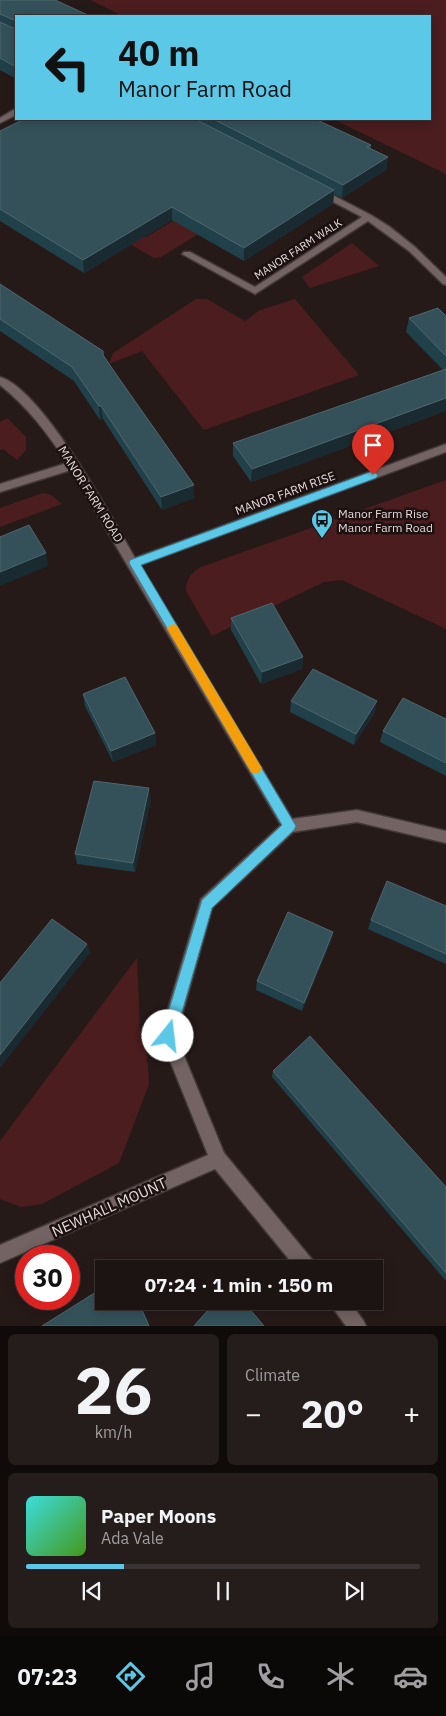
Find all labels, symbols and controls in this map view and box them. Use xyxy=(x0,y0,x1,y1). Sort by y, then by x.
text: 40 m xyxy=(118,30,200,76)
icon: left xyxy=(35,35,100,100)
text: Manor Farm Road xyxy=(118,74,292,103)
street label: MANOR FARM WALK xyxy=(252,215,345,283)
pin xyxy=(352,424,394,475)
icon: arrive xyxy=(359,431,387,459)
street label: MANOR FARM ROAD xyxy=(55,443,127,545)
street label: MANOR FARM RISE xyxy=(233,468,337,518)
place label: Manor Farm Rise Manor Farm Road xyxy=(338,506,433,535)
bus stop icon: Manor Farm Rise Manor Farm Road xyxy=(310,508,334,539)
position arrow xyxy=(141,1009,193,1061)
street label: NEWHALL MOUNT xyxy=(49,1173,170,1241)
speed limit sign: 30 xyxy=(15,1245,80,1310)
text: 07:24 · 1 min · 150 m xyxy=(145,1273,333,1297)
text: 26 xyxy=(74,1347,153,1432)
text: Climate xyxy=(245,1365,300,1385)
text: 20° xyxy=(301,1389,364,1438)
text: − xyxy=(245,1395,262,1432)
text: + xyxy=(403,1395,420,1432)
text: km/h xyxy=(95,1422,132,1442)
text: Paper Moons xyxy=(101,1504,216,1528)
text: Ada Vale xyxy=(101,1528,164,1548)
icon: previous xyxy=(78,1577,106,1605)
icon: pause xyxy=(209,1577,237,1605)
icon: next xyxy=(340,1577,368,1605)
icon: directions xyxy=(113,1659,148,1694)
icon: music xyxy=(183,1659,218,1694)
icon: phone xyxy=(253,1659,288,1694)
icon: climate xyxy=(323,1659,358,1694)
icon: car xyxy=(393,1659,428,1694)
text: 07:23 xyxy=(18,1662,78,1691)

